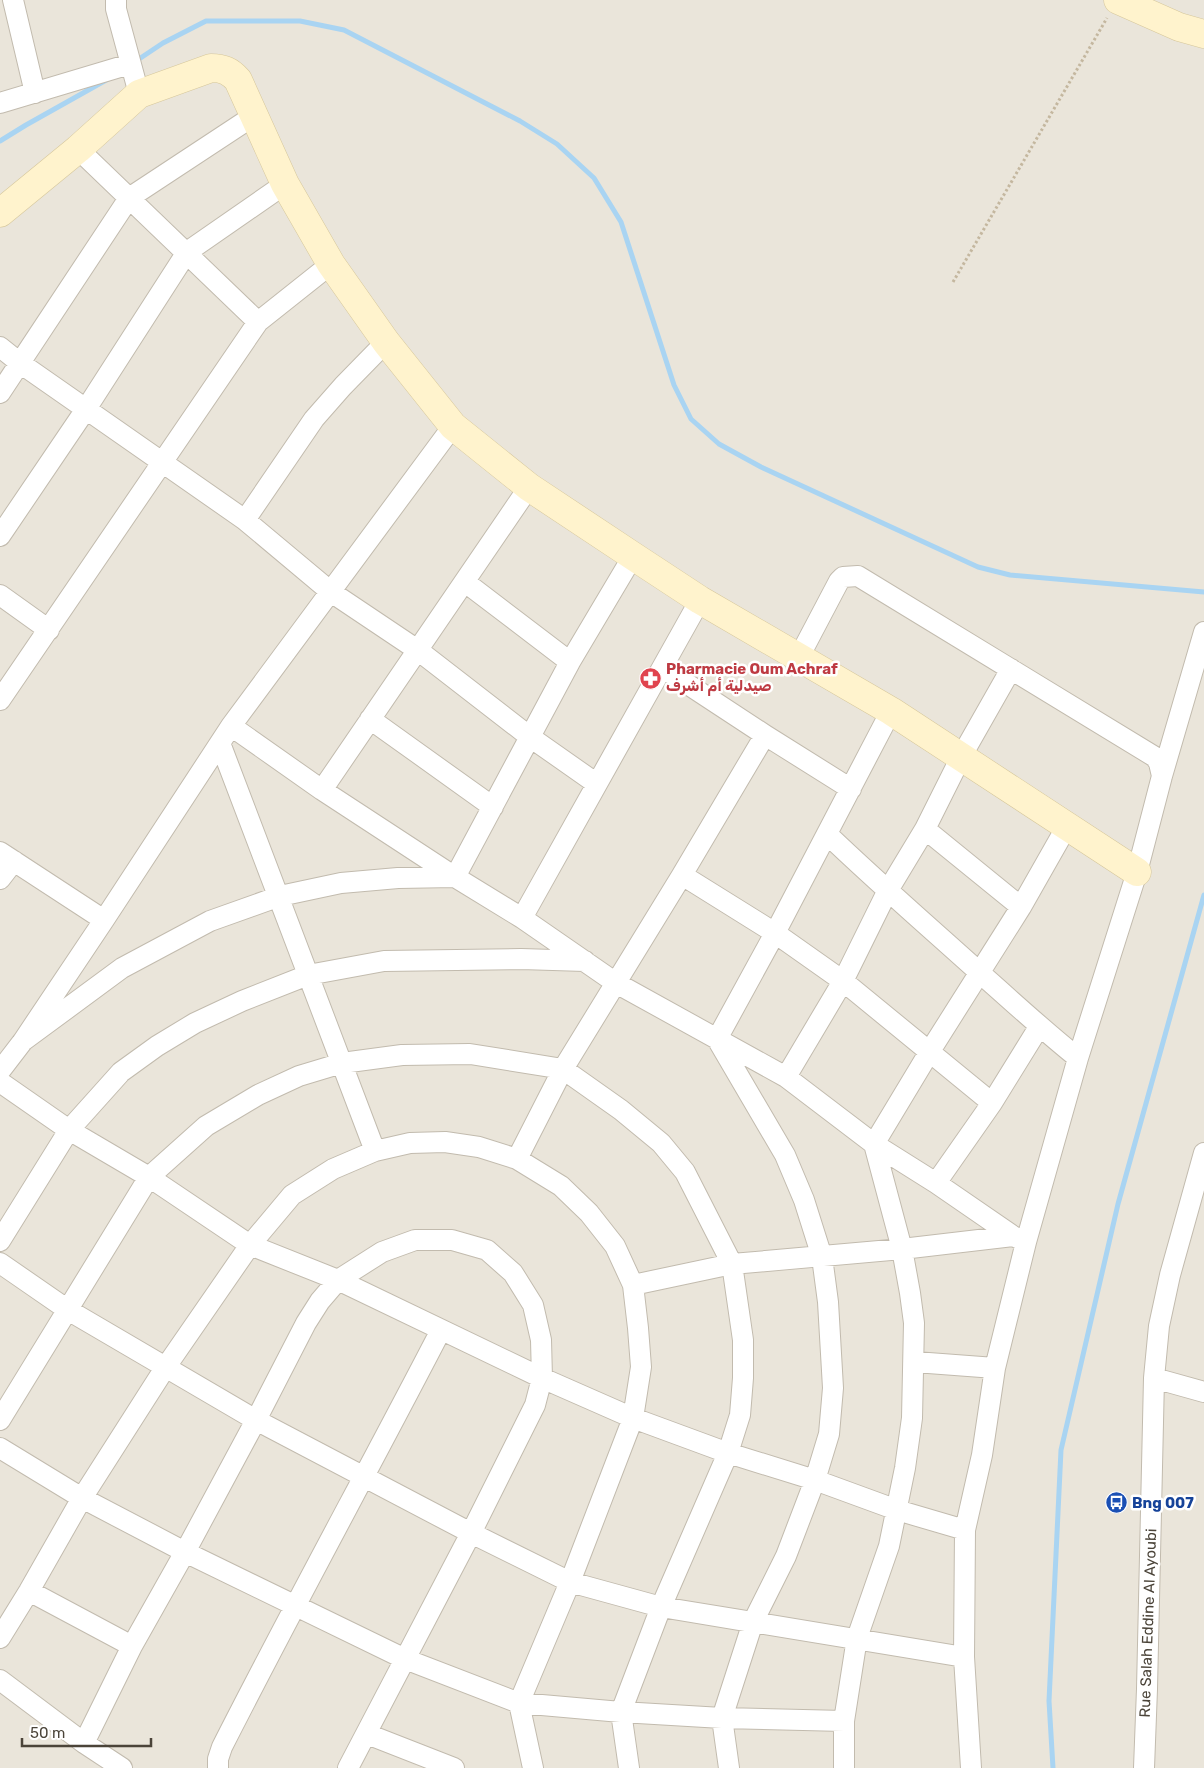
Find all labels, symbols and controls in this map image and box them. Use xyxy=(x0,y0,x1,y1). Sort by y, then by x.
place label: Pharmacie Oum Achraf صيدلية أم أشرف xyxy=(666,660,838,696)
pharmacy icon: Pharmacie Oum Achraf صيدلية أم أشرف xyxy=(638,666,662,690)
bus stop icon: Bng 007 xyxy=(1104,1491,1128,1515)
place label: Bng 007 xyxy=(1132,1494,1194,1512)
street label: Rue Salah Eddine Al Ayoubi xyxy=(1136,1528,1160,1718)
scale bar xyxy=(22,1716,151,1748)
text: 50 m xyxy=(30,1724,65,1742)

